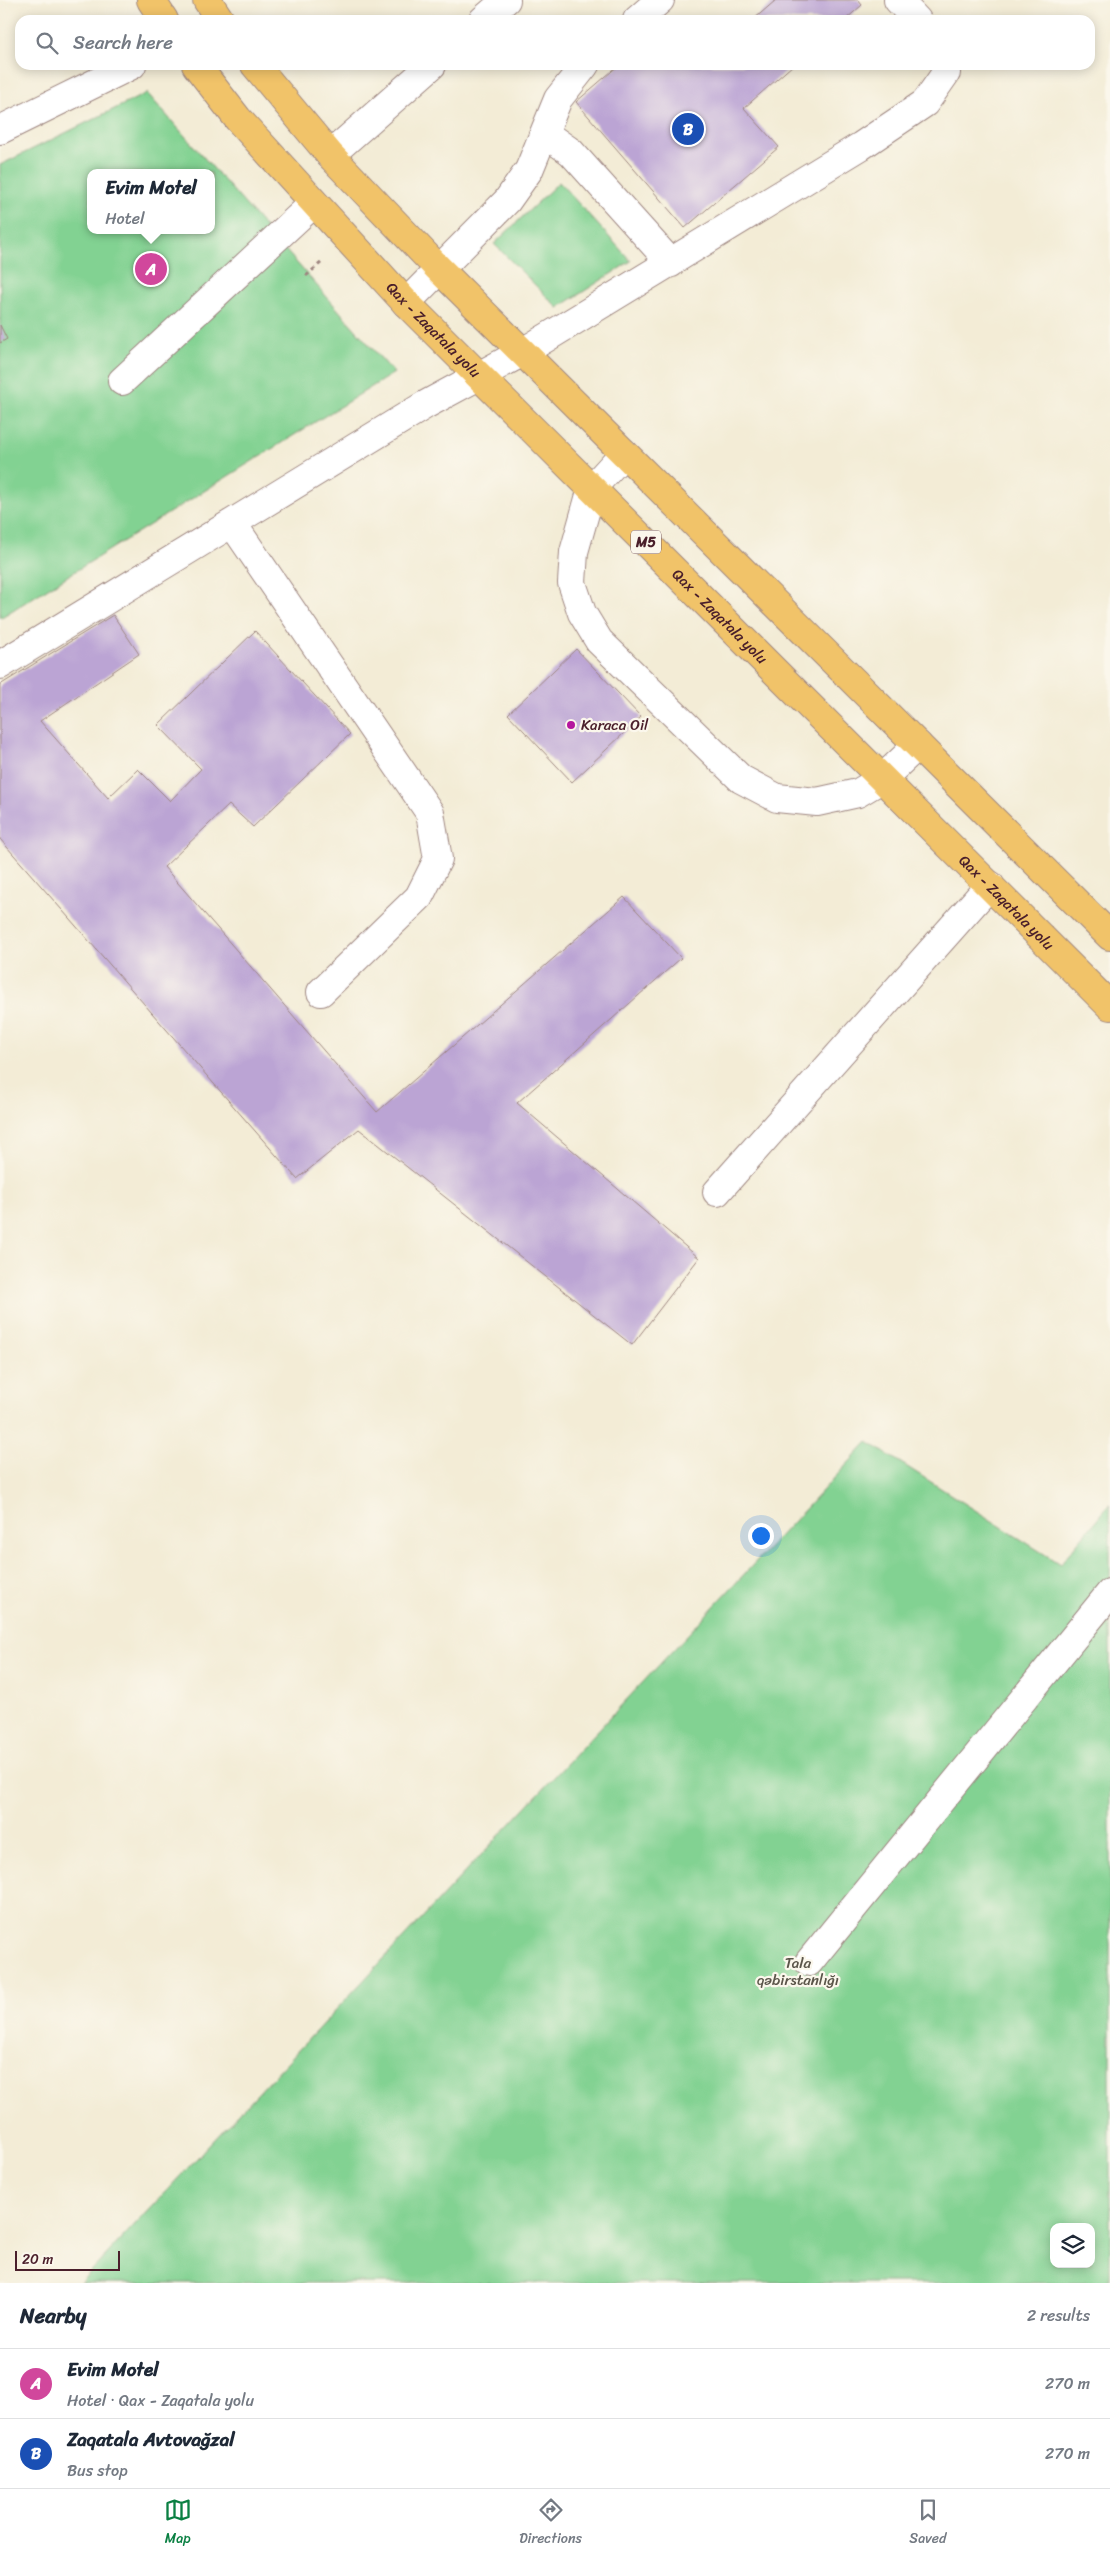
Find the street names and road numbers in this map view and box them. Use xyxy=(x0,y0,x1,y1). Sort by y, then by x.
street label: Qax - Zaqatala yolu xyxy=(380,276,487,384)
road number: M5 xyxy=(631,530,661,554)
street label: Qax - Zaqatala yolu xyxy=(666,562,774,670)
street label: Qax - Zaqatala yolu xyxy=(952,848,1060,957)

